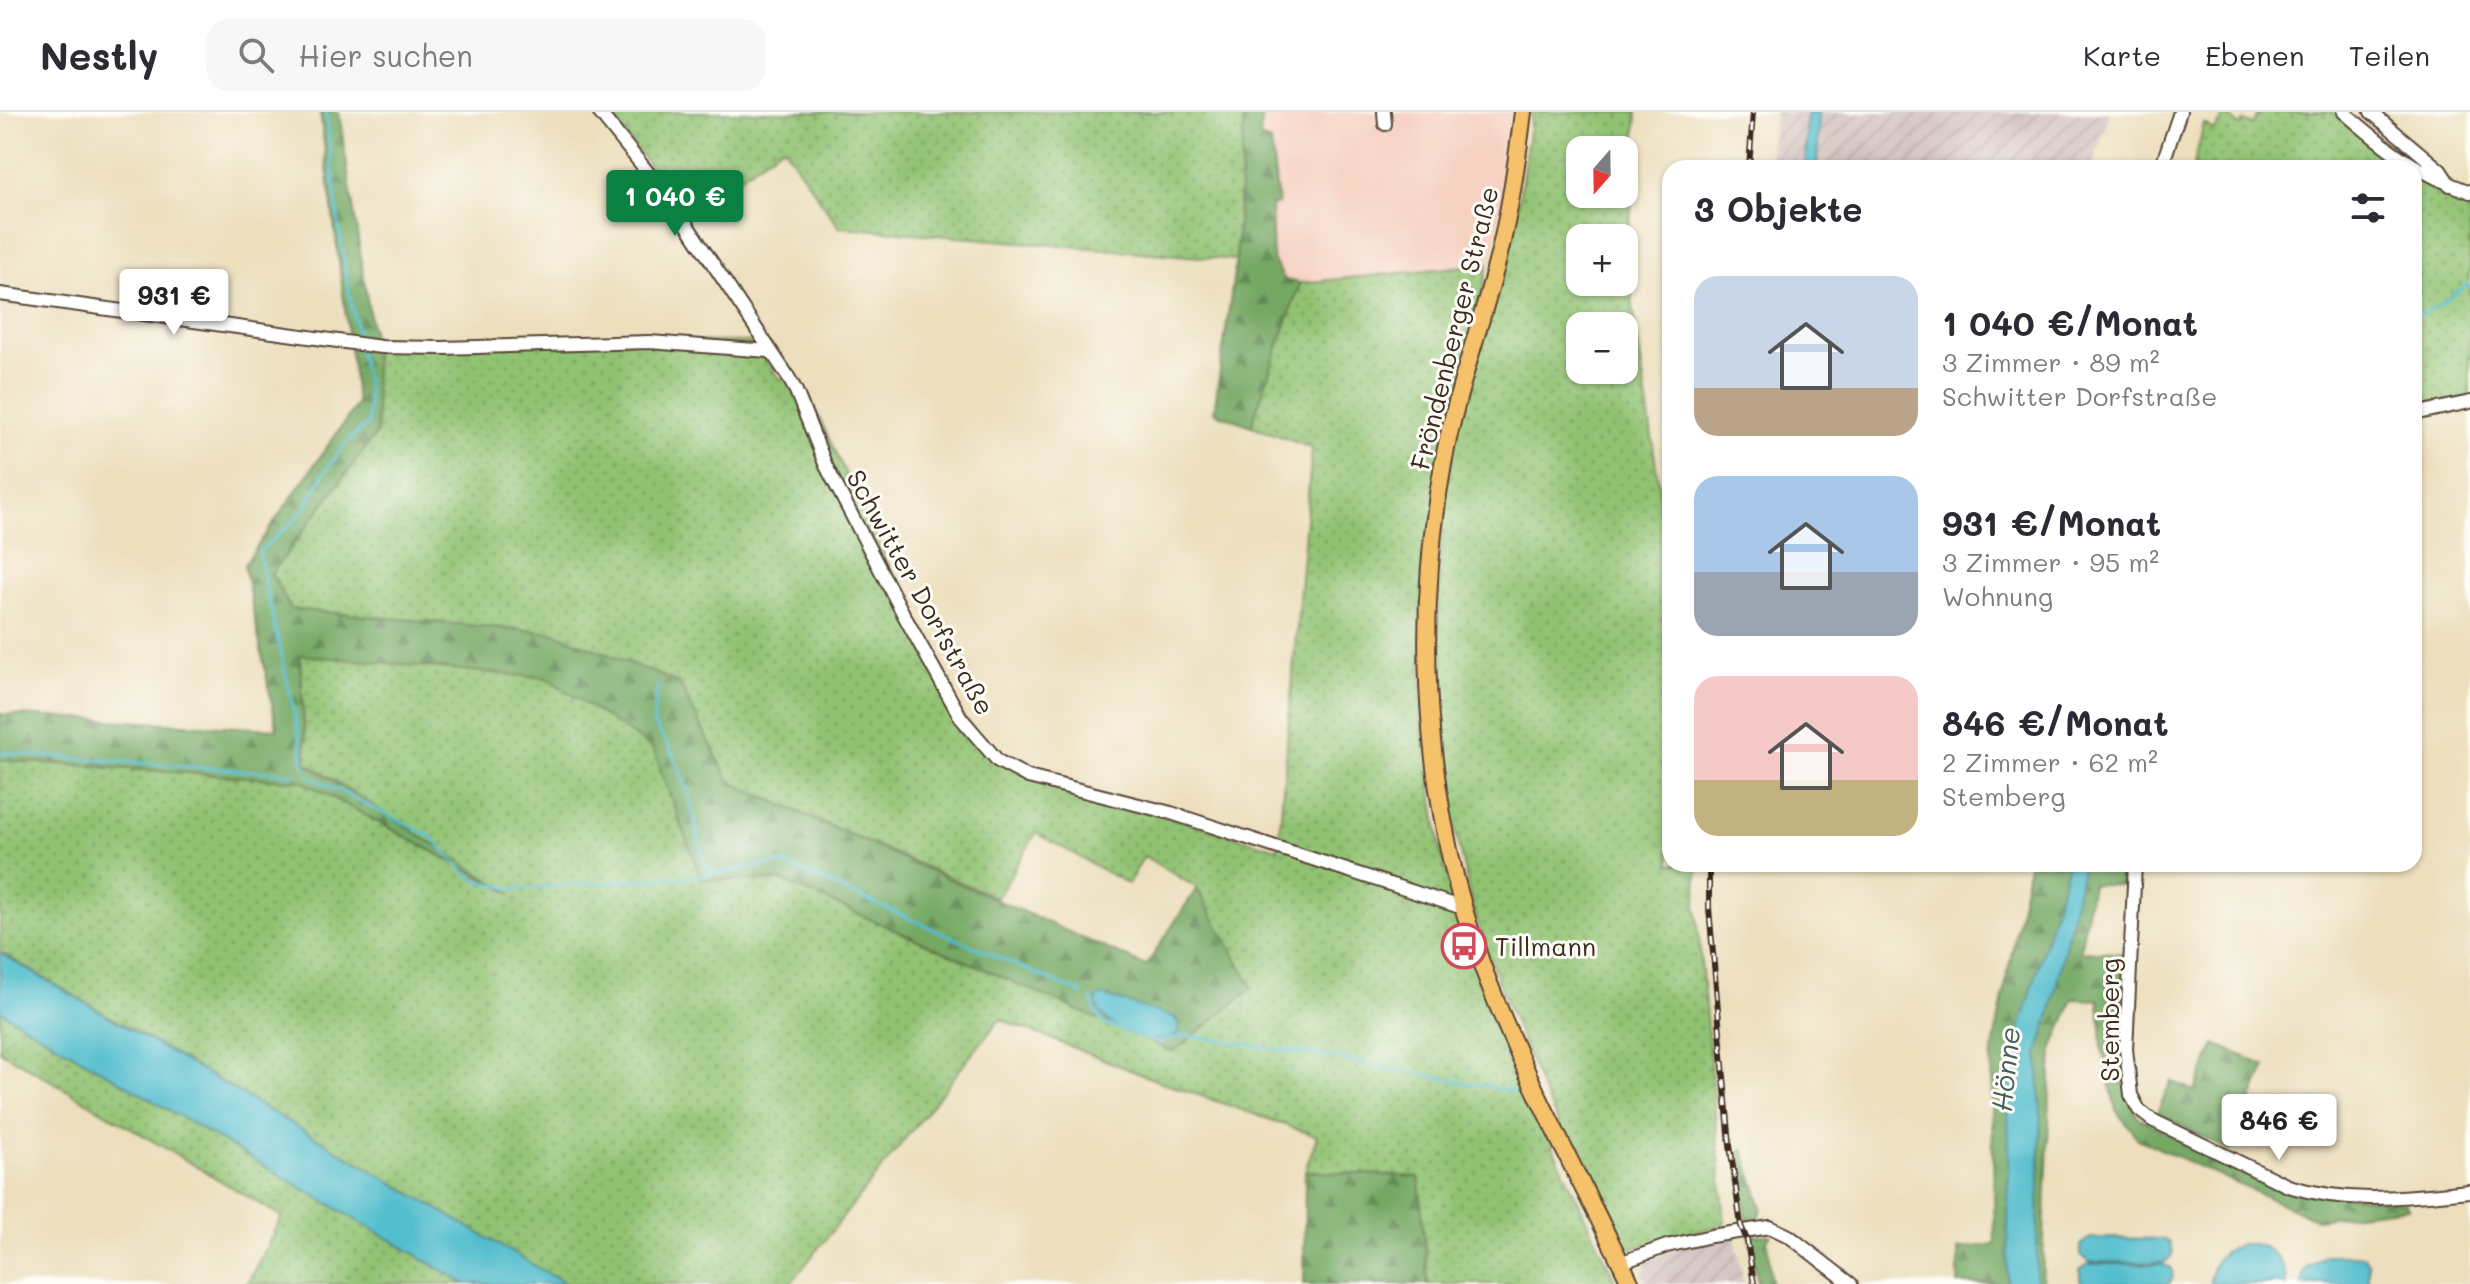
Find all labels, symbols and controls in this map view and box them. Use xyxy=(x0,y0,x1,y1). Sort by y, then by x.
search box xyxy=(206,19,766,91)
text: Nestly xyxy=(40,30,158,80)
icon: search xyxy=(234,33,278,77)
text: Hier suchen xyxy=(298,35,473,75)
text: Karte xyxy=(2083,37,2161,73)
text: Ebenen xyxy=(2205,37,2305,73)
text: Teilen xyxy=(2349,37,2430,73)
north arrow xyxy=(1566,136,1638,208)
map controls xyxy=(1566,136,1638,384)
pin: 1 040 € xyxy=(601,170,749,238)
text: 1 040 € xyxy=(624,179,726,213)
street label: Fröndenberger Straße xyxy=(1402,183,1506,473)
text: 3 Objekte xyxy=(1694,186,1863,231)
icon: filters xyxy=(2346,186,2390,230)
button: + xyxy=(1566,224,1638,296)
pin: 931 € xyxy=(118,269,230,337)
text: 931 € xyxy=(137,278,211,312)
text: 1 040 €/Monat xyxy=(1942,300,2198,345)
icon: home xyxy=(1758,308,1854,404)
button: − xyxy=(1566,312,1638,384)
text: 3 Zimmer · 89 m² xyxy=(1942,345,2160,379)
text: Schwitter Dorfstraße xyxy=(1942,379,2217,413)
street label: Schwitter Dorfstraße xyxy=(839,463,1003,721)
text: 931 €/Monat xyxy=(1942,500,2161,545)
icon: home xyxy=(1758,508,1854,604)
text: 3 Zimmer · 95 m² xyxy=(1942,545,2159,579)
text: Wohnung xyxy=(1942,579,2053,613)
text: 846 €/Monat xyxy=(1942,700,2169,745)
icon: home xyxy=(1758,708,1854,804)
text: 2 Zimmer · 62 m² xyxy=(1942,745,2158,779)
text: Stemberg xyxy=(1942,779,2066,813)
bus stop icon: Tillmann xyxy=(1440,922,1488,970)
place label: Tillmann xyxy=(1495,929,1596,963)
street label: Stemberg xyxy=(2092,958,2126,1082)
water label: Hönne xyxy=(1983,1025,2027,1113)
pin: 846 € xyxy=(2223,1094,2335,1162)
text: 846 € xyxy=(2240,1103,2318,1137)

